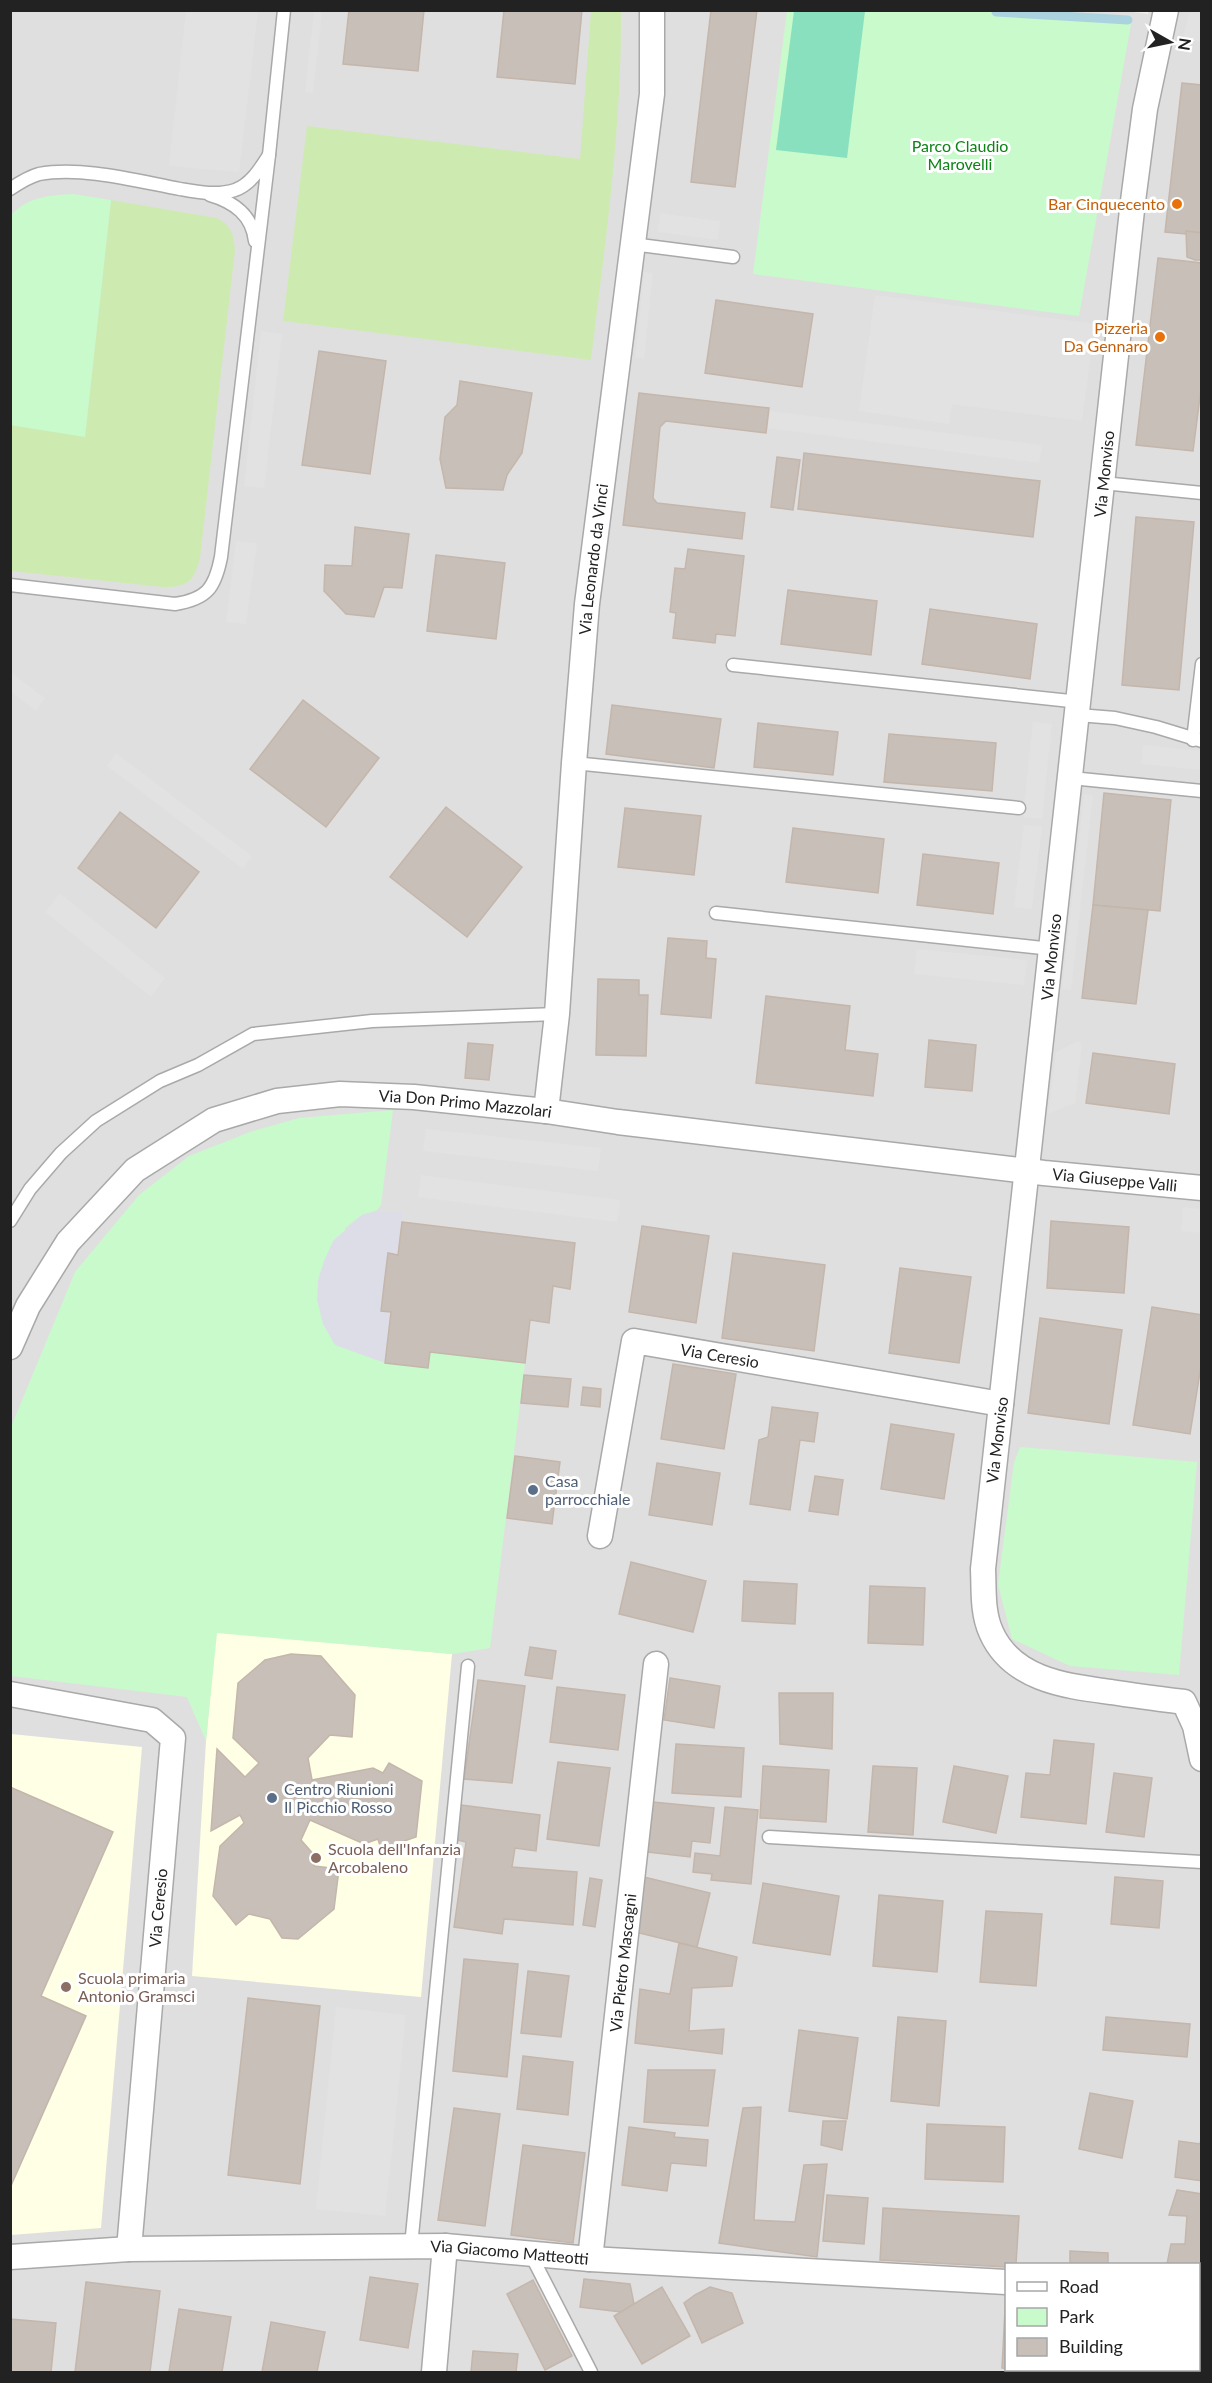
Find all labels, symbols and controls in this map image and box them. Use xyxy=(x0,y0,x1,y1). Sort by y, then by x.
north arrow xyxy=(1140,12,1200,72)
text: N xyxy=(1175,37,1196,52)
park label: Parco Claudio Marovelli xyxy=(912,136,1008,173)
place label: Bar Cinquecento xyxy=(1048,194,1165,213)
marker: Bar Cinquecento xyxy=(1170,197,1184,211)
place label: Pizzeria Da Gennaro xyxy=(1064,318,1148,355)
marker: Pizzeria Da Gennaro xyxy=(1153,330,1167,344)
street label: Via Monviso xyxy=(1089,430,1118,518)
street label: Via Leonardo da Vinci xyxy=(575,482,611,635)
street label: Via Monviso xyxy=(1036,913,1065,1001)
street label: Via Don Primo Mazzolari xyxy=(378,1086,553,1121)
street label: Via Giuseppe Valli xyxy=(1051,1164,1178,1195)
street label: Via Ceresio xyxy=(679,1339,761,1371)
street label: Via Monviso xyxy=(982,1395,1011,1484)
place label: Casa parrocchiale xyxy=(545,1471,630,1508)
marker: Casa parrocchiale xyxy=(526,1483,540,1497)
place label: Centro Riunioni Il Picchio Rosso xyxy=(284,1779,393,1816)
marker: Centro Riunioni Il Picchio Rosso xyxy=(265,1791,279,1805)
place label: Scuola dell'Infanzia Arcobaleno xyxy=(328,1839,461,1876)
marker: Scuola dell'Infanzia Arcobaleno xyxy=(309,1851,323,1865)
street label: Via Ceresio xyxy=(145,1868,170,1948)
street label: Via Pietro Mascagni xyxy=(605,1893,639,2033)
place label: Scuola primaria Antonio Gramsci xyxy=(78,1968,195,2005)
marker: Scuola primaria Antonio Gramsci xyxy=(59,1980,73,1994)
street label: Via Giacomo Matteotti xyxy=(430,2236,590,2268)
legend xyxy=(1005,2263,1200,2371)
text: Road xyxy=(1059,2275,1099,2297)
text: Park xyxy=(1059,2305,1095,2327)
text: Building xyxy=(1059,2335,1123,2357)

